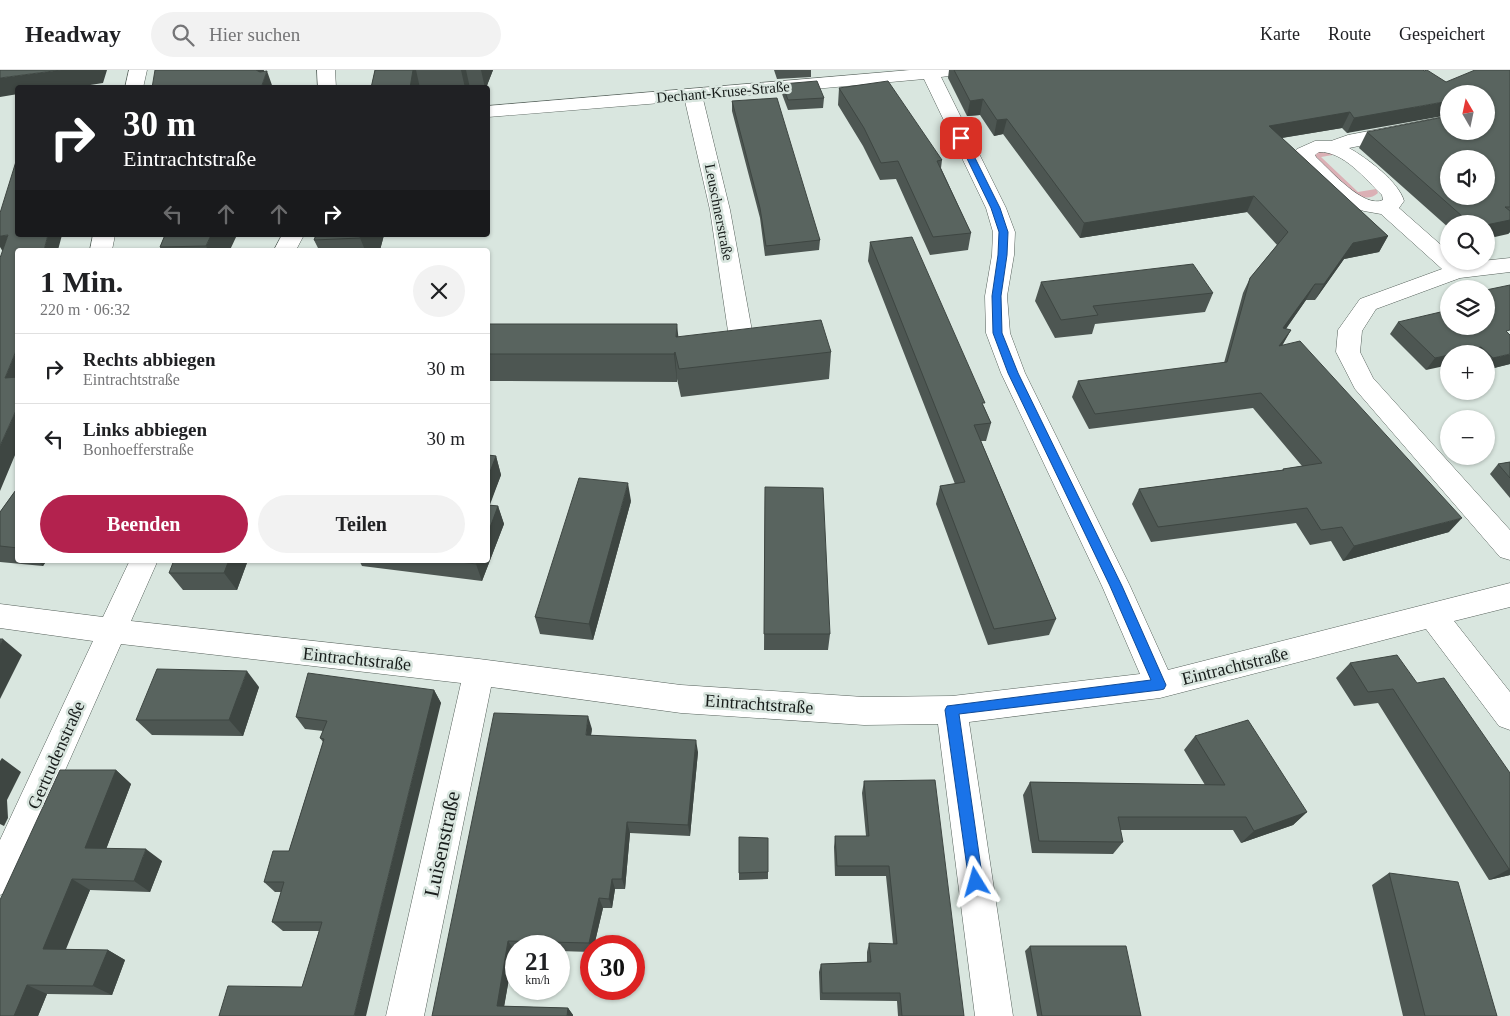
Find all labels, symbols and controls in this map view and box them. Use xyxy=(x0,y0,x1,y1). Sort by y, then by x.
search box xyxy=(151,12,501,57)
text: Headway xyxy=(25,21,121,47)
icon: search xyxy=(169,21,197,49)
text: Hier suchen xyxy=(209,24,300,45)
text: Karte xyxy=(1260,24,1300,44)
text: Route xyxy=(1328,24,1371,44)
text: Gespeichert xyxy=(1399,24,1485,44)
street label: Dechant-Kruse-Straße xyxy=(656,78,791,106)
north arrow xyxy=(1440,85,1495,140)
map controls xyxy=(1440,85,1495,465)
icon: right xyxy=(40,105,105,170)
text: 30 m xyxy=(123,105,196,144)
pin xyxy=(940,117,982,159)
icon: arrive xyxy=(947,124,975,152)
text: Eintrachtstraße xyxy=(123,146,256,171)
button: sound xyxy=(1440,150,1495,205)
street label: Leuschnerstraße xyxy=(702,162,736,262)
icon: left xyxy=(159,200,187,228)
icon: ahead xyxy=(212,200,240,228)
icon: ahead xyxy=(265,200,293,228)
icon: right xyxy=(318,200,346,228)
button: search xyxy=(1440,215,1495,270)
text: 1 Min. xyxy=(40,265,123,298)
button: close xyxy=(413,265,465,317)
button: layers xyxy=(1440,280,1495,335)
text: 220 m · 06:32 xyxy=(40,301,130,318)
button: + xyxy=(1440,345,1495,400)
text: Rechts abbiegen xyxy=(83,349,215,370)
icon: right xyxy=(40,355,68,383)
text: 30 m xyxy=(426,358,465,379)
text: Eintrachtstraße xyxy=(83,371,180,388)
button: − xyxy=(1440,410,1495,465)
text: Links abbiegen xyxy=(83,419,207,440)
icon: left xyxy=(40,425,68,453)
text: 30 m xyxy=(426,428,465,449)
text: Bonhoefferstraße xyxy=(83,441,194,458)
button: Beenden xyxy=(40,495,248,553)
button: Teilen xyxy=(258,495,465,553)
street label: Eintrachtstraße xyxy=(302,643,412,675)
street label: Eintrachtstraße xyxy=(1180,643,1290,689)
street label: Eintrachtstraße xyxy=(704,690,814,718)
street label: Gertrudenstraße xyxy=(23,698,89,812)
street label: Luisenstraße xyxy=(419,789,465,899)
position arrow xyxy=(949,855,1001,907)
speed limit sign: 30 xyxy=(580,935,645,1000)
text: 21 xyxy=(525,948,550,975)
text: km/h xyxy=(525,973,550,987)

